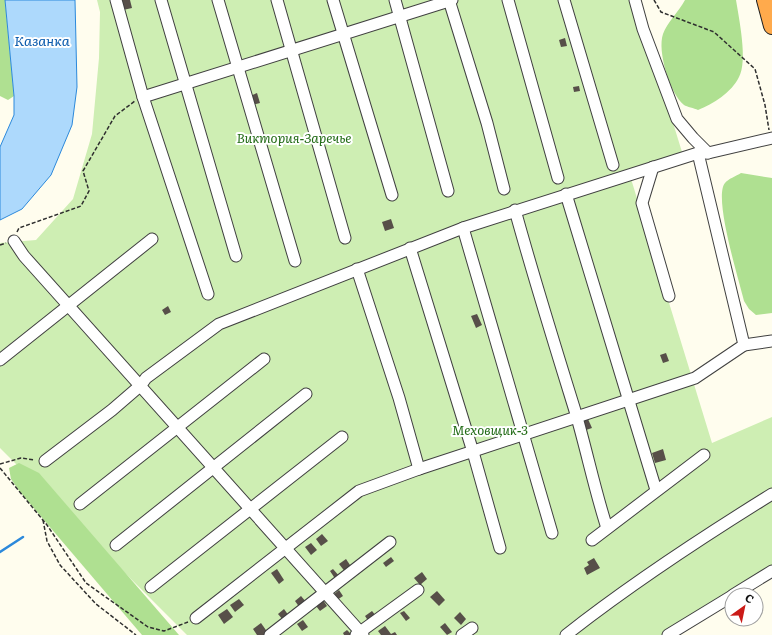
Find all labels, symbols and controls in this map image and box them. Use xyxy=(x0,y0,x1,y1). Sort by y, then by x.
water label: Казанка xyxy=(14,30,70,50)
park label: Виктория-Заречье xyxy=(236,128,352,147)
park label: Меховщик-3 xyxy=(452,420,528,439)
north arrow xyxy=(724,587,764,627)
text: С xyxy=(742,589,758,607)

